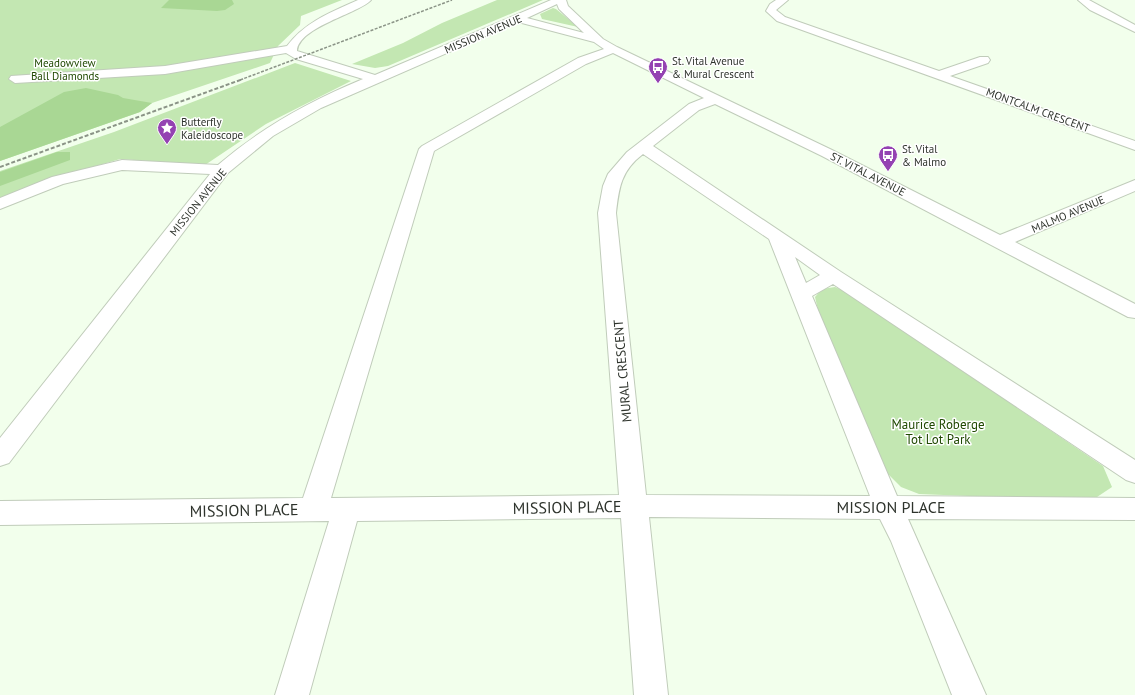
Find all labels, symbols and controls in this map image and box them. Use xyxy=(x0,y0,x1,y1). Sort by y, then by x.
street label: MISSION AVENUE xyxy=(442,11,524,57)
place label: St. Vital Avenue & Mural Crescent xyxy=(672,54,754,81)
park label: Meadowview Ball Diamonds xyxy=(31,56,99,83)
bus stop icon: St. Vital Avenue & Mural Crescent xyxy=(647,56,669,84)
street label: MONTCALM CRESCENT xyxy=(984,85,1092,135)
place label: Butterfly Kaleidoscope xyxy=(181,115,244,142)
place icon: Butterfly Kaleidoscope xyxy=(156,117,178,145)
place label: St. Vital & Malmo xyxy=(902,142,946,169)
bus stop icon: St. Vital & Malmo xyxy=(877,144,899,172)
street label: ST. VITAL AVENUE xyxy=(828,149,908,199)
street label: MISSION AVENUE xyxy=(166,165,230,239)
street label: MALMO AVENUE xyxy=(1029,192,1107,236)
street label: MURAL CRESCENT xyxy=(610,319,635,423)
park label: Maurice Roberge Tot Lot Park xyxy=(892,416,985,448)
street label: MISSION PLACE xyxy=(512,496,622,518)
street label: MISSION PLACE xyxy=(837,497,945,517)
street label: MISSION PLACE xyxy=(189,499,299,521)

